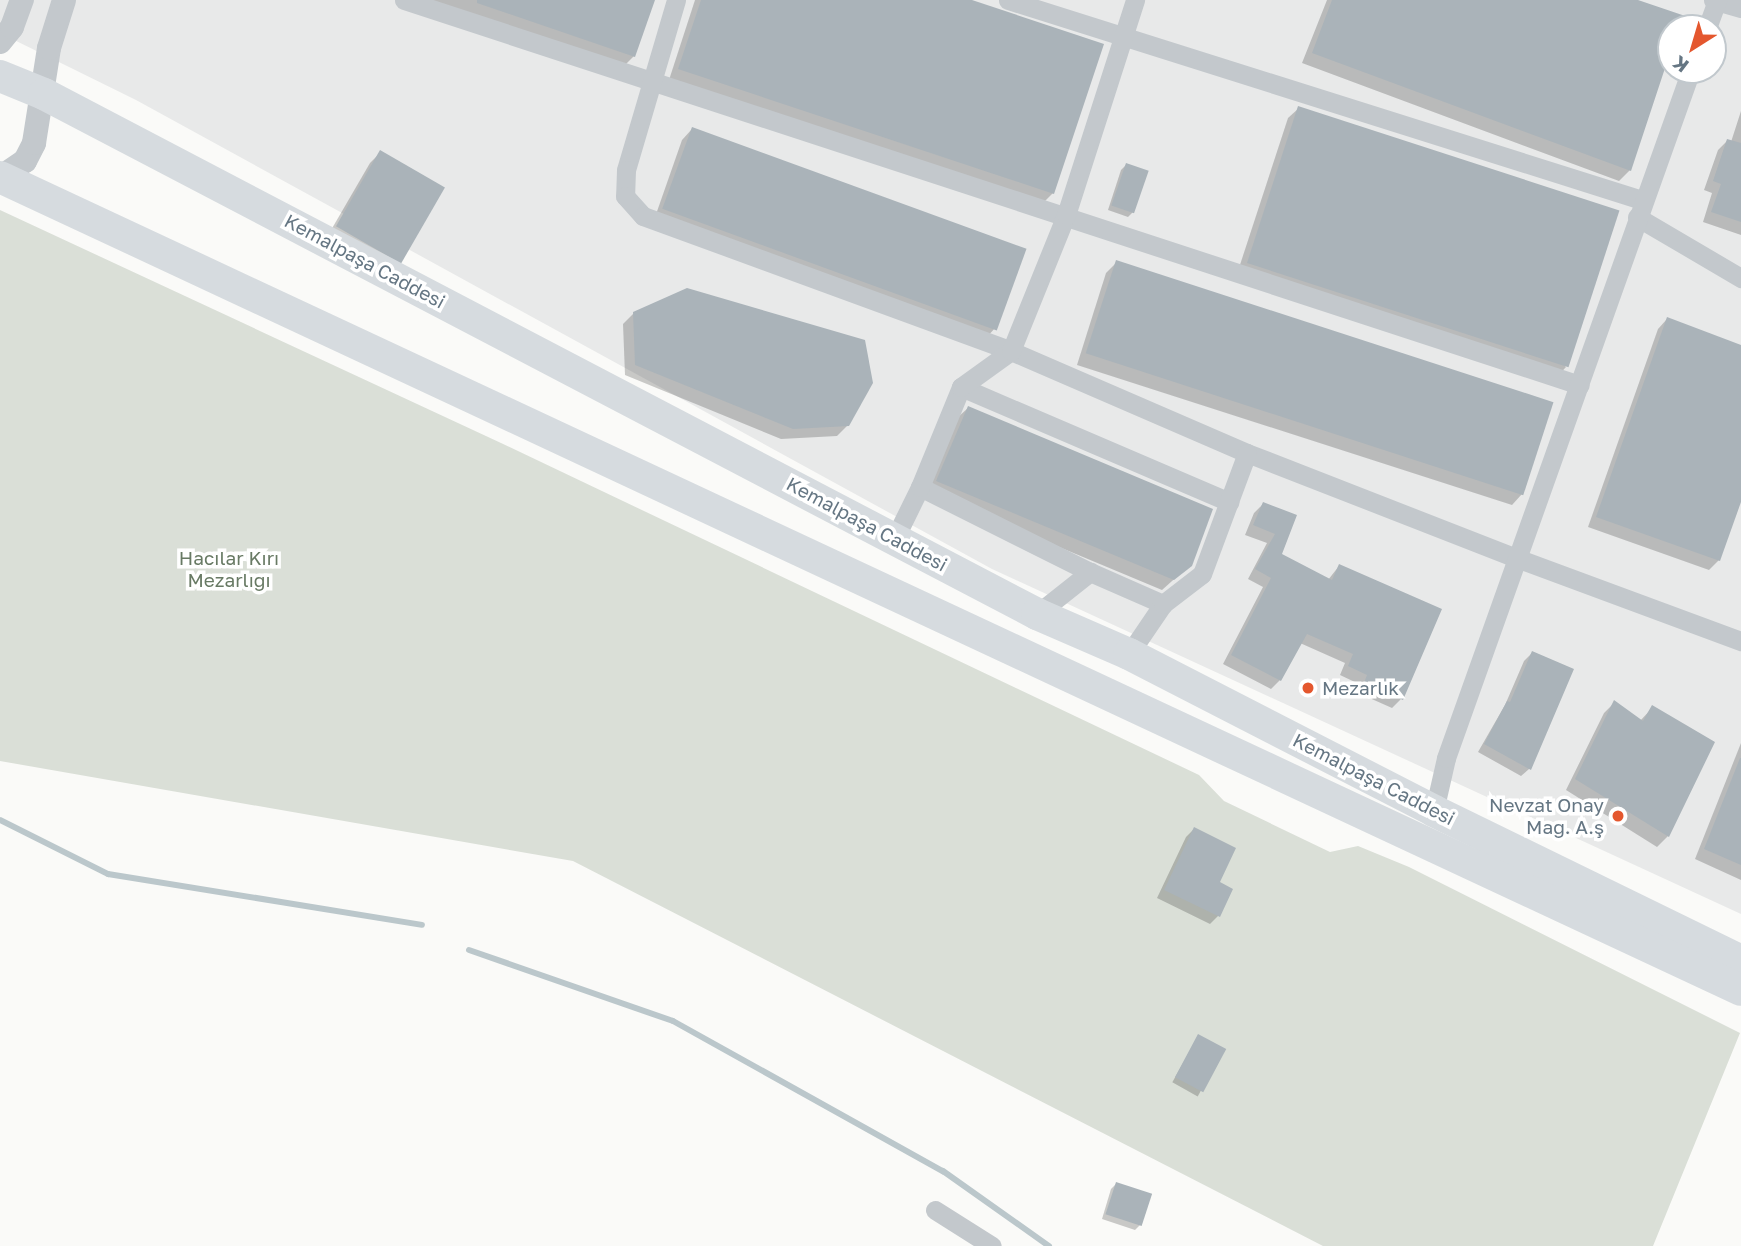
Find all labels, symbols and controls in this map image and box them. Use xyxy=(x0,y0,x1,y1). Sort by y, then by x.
north arrow xyxy=(1657,14,1727,84)
text: K xyxy=(1668,51,1693,78)
street label: Kemalpaşa Caddesi xyxy=(281,209,449,313)
street label: Kemalpaşa Caddesi xyxy=(783,472,951,576)
park label: Hacılar Kırı Mezarlığı xyxy=(179,547,279,591)
place label: Mezarlık xyxy=(1322,677,1399,699)
marker: Mezarlık xyxy=(1300,680,1316,696)
street label: Kemalpaşa Caddesi xyxy=(1289,728,1459,830)
place label: Nevzat Onay Mağ. A.ş xyxy=(1489,794,1604,838)
marker: Nevzat Onay Mağ. A.ş xyxy=(1610,808,1626,824)

